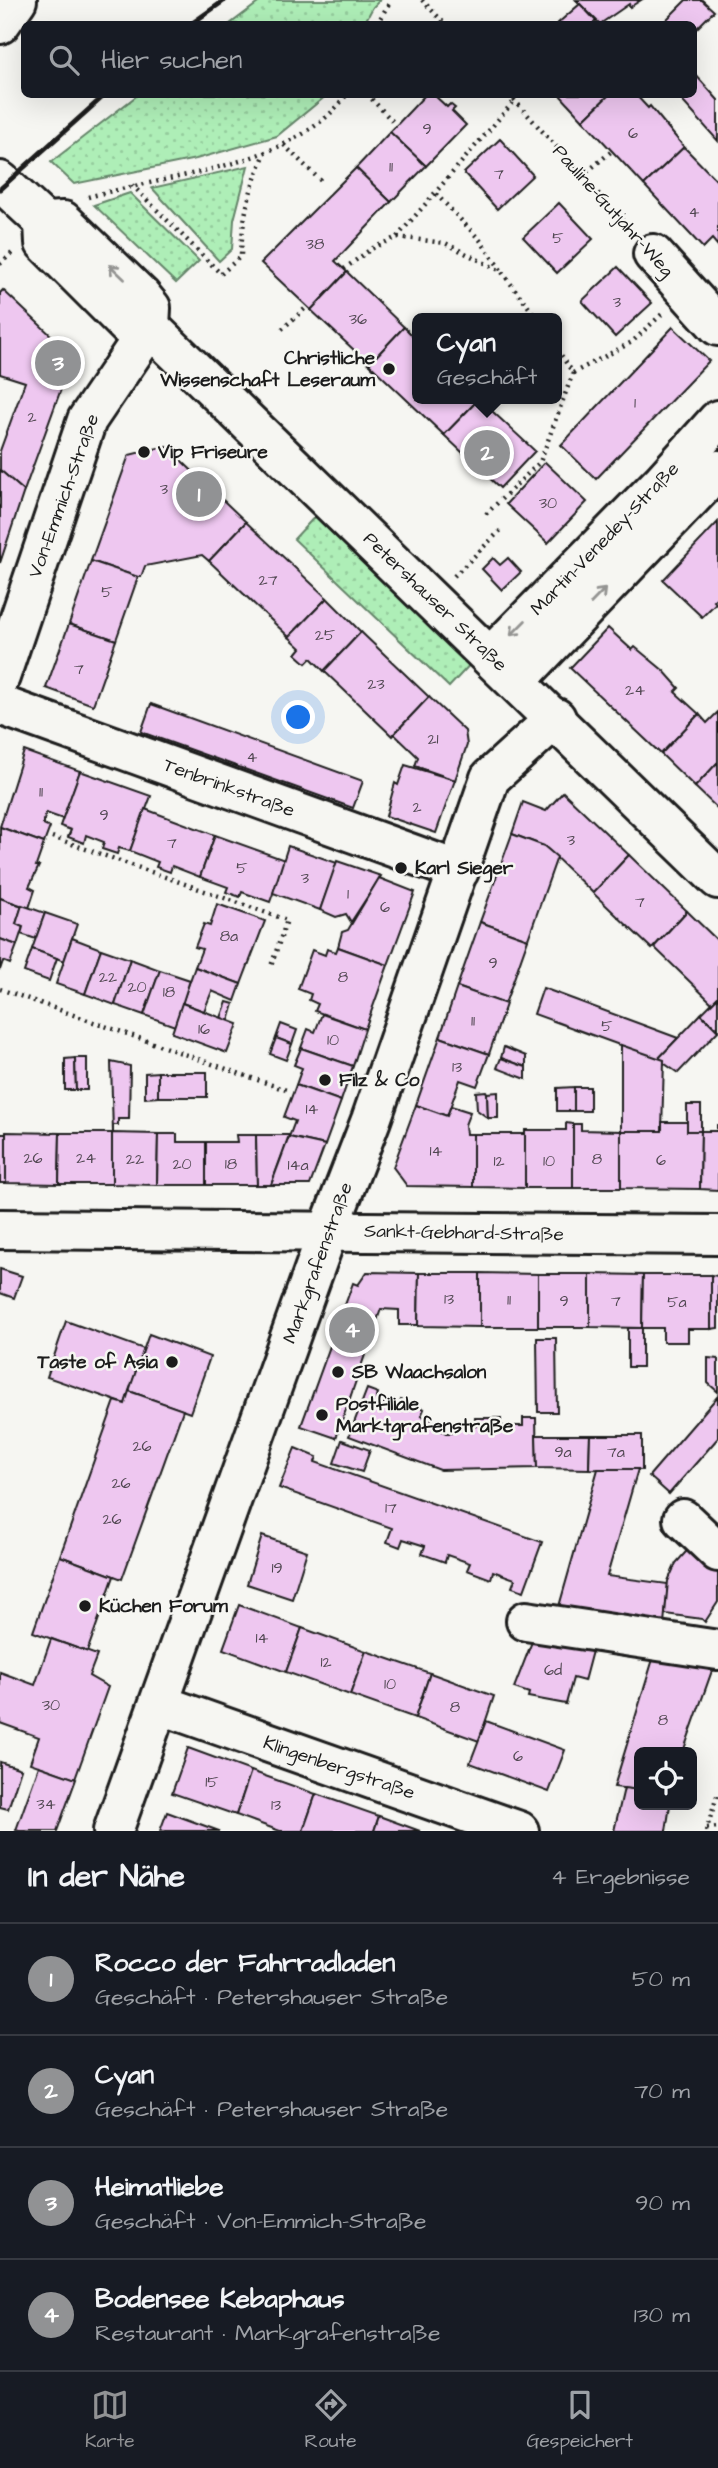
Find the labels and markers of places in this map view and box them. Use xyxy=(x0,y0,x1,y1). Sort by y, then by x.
pin: 3 xyxy=(35,337,81,389)
place label: Christliche Wissenschaft Leseraum xyxy=(159,345,376,394)
marker: Christliche Wissenschaft Leseraum xyxy=(381,361,397,377)
pin: 2 xyxy=(464,427,510,479)
place label: Vip Friseure xyxy=(157,439,268,466)
marker: Vip Friseure xyxy=(136,444,152,460)
pin: 1 xyxy=(176,468,222,520)
place label: Karl Sieger xyxy=(415,855,514,883)
marker: Karl Sieger xyxy=(393,860,409,876)
place label: Filz & Co xyxy=(339,1067,420,1094)
marker: Filz & Co xyxy=(317,1072,333,1088)
pin: 4 xyxy=(329,1304,375,1356)
place label: Taste of Asia xyxy=(37,1349,158,1376)
marker: Taste of Asia xyxy=(164,1354,180,1370)
place label: SB Waachsalon xyxy=(351,1359,487,1386)
marker: SB Waachsalon xyxy=(330,1364,346,1380)
place label: Postfiliale Marktgrafenstraße xyxy=(336,1391,514,1441)
marker: Postfiliale Marktgrafenstraße xyxy=(314,1407,330,1423)
place label: Küchen Forum xyxy=(99,1593,229,1620)
marker: Küchen Forum xyxy=(77,1598,93,1614)

